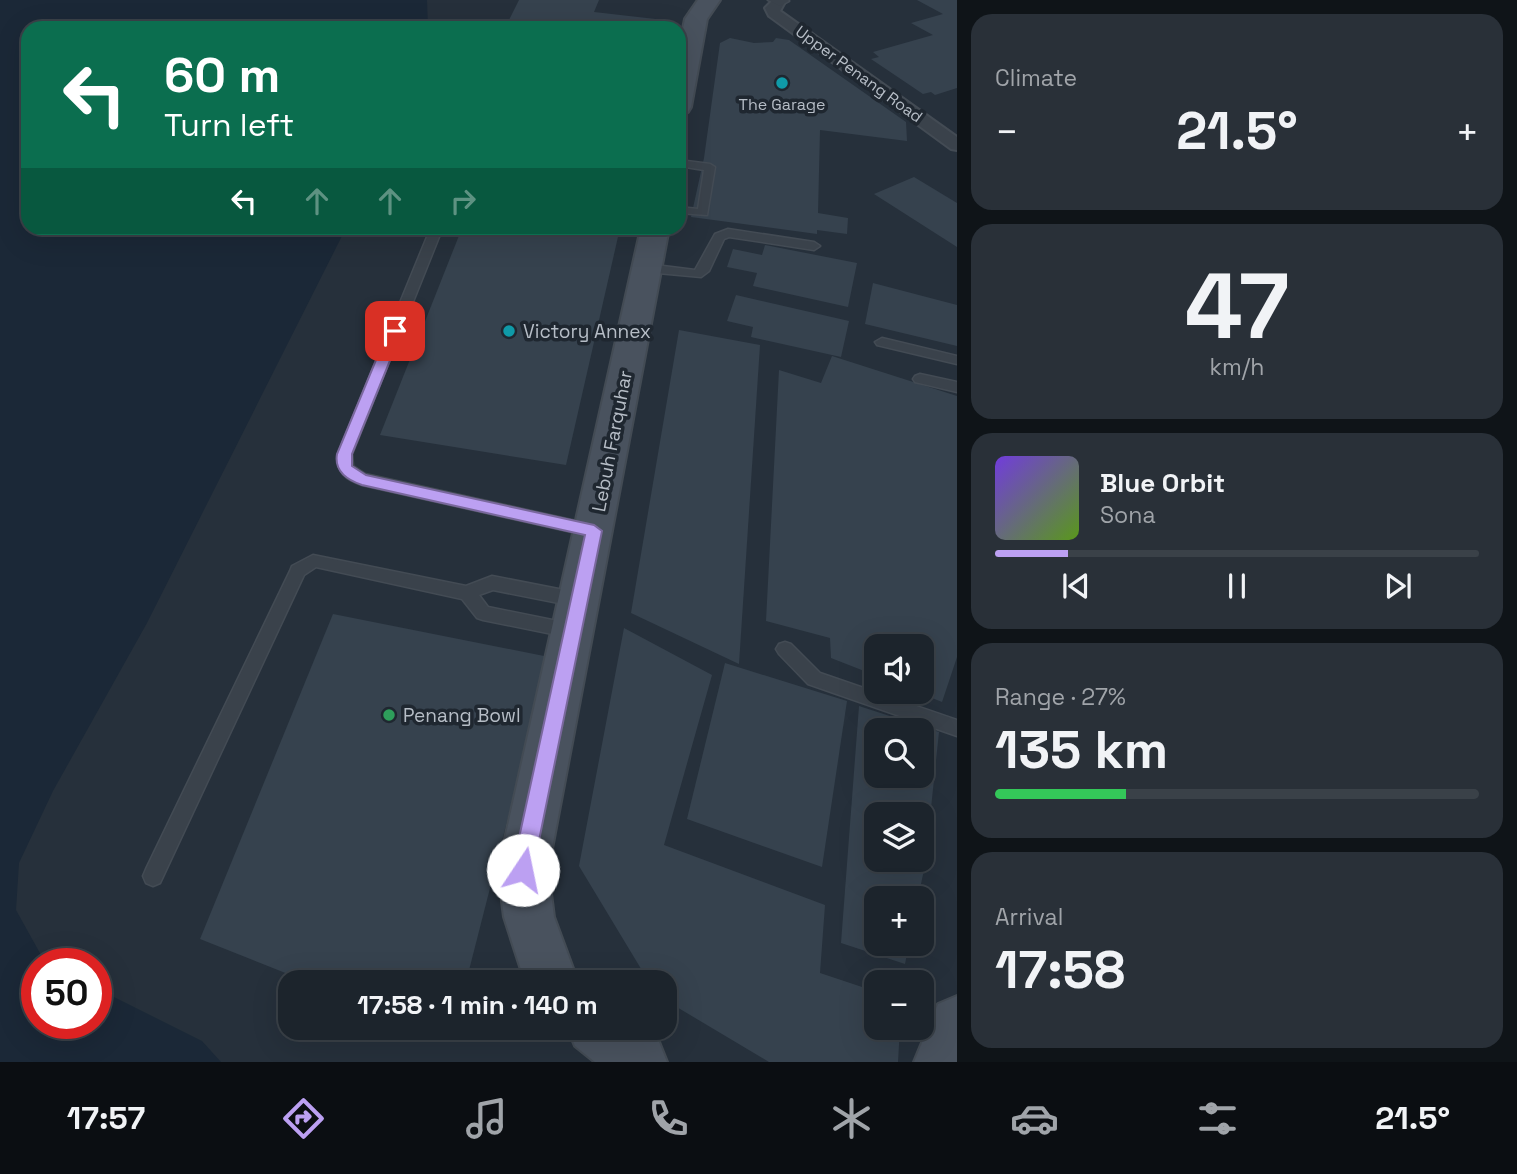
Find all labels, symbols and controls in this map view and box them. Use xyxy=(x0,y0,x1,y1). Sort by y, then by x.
street label: Upper Penang Road xyxy=(791,21,927,127)
text: 60 m xyxy=(164,44,280,106)
icon: left xyxy=(49,49,140,140)
text: Climate xyxy=(995,63,1077,93)
marker: The Garage xyxy=(774,75,790,91)
place label: The Garage xyxy=(738,94,826,115)
text: 21.5° xyxy=(1176,98,1298,164)
text: Turn left xyxy=(164,105,294,145)
text: − xyxy=(995,108,1019,156)
text: + xyxy=(1455,108,1479,156)
icon: left xyxy=(225,182,263,220)
icon: ahead xyxy=(298,182,336,220)
icon: ahead xyxy=(371,182,409,220)
icon: right xyxy=(444,182,482,220)
text: 47 xyxy=(1185,248,1289,365)
pin xyxy=(365,301,425,361)
icon: arrive xyxy=(376,312,414,350)
place label: Victory Annex xyxy=(523,319,651,344)
marker: Victory Annex xyxy=(501,323,517,339)
text: km/h xyxy=(1210,352,1264,382)
street label: Lebuh Farquhar xyxy=(586,368,638,514)
text: Blue Orbit xyxy=(1100,466,1225,500)
text: Sona xyxy=(1100,500,1156,530)
icon: previous xyxy=(1057,567,1095,605)
icon: pause xyxy=(1218,567,1256,605)
icon: next xyxy=(1379,567,1417,605)
map controls xyxy=(864,634,934,1040)
button: sound xyxy=(864,634,934,704)
text: Range · 27% xyxy=(995,682,1126,712)
place label: Penang Bowl xyxy=(403,703,521,728)
marker: Penang Bowl xyxy=(381,707,397,723)
text: 135 km xyxy=(995,717,1168,783)
button: search xyxy=(864,718,934,788)
button: layers xyxy=(864,802,934,872)
position arrow xyxy=(486,833,560,907)
button: + xyxy=(864,886,934,956)
text: Arrival xyxy=(995,902,1063,932)
text: 17:58 xyxy=(995,937,1125,1003)
speed limit sign: 50 xyxy=(21,948,112,1039)
button: − xyxy=(864,970,934,1040)
text: 17:58 · 1 min · 140 m xyxy=(357,988,598,1022)
icon: directions xyxy=(279,1094,328,1143)
icon: music xyxy=(462,1094,511,1143)
icon: phone xyxy=(644,1094,693,1143)
icon: climate xyxy=(827,1094,876,1143)
icon: car xyxy=(1010,1094,1059,1143)
icon: filters xyxy=(1193,1094,1242,1143)
text: 17:57 xyxy=(67,1098,145,1138)
text: 21.5° xyxy=(1375,1098,1450,1138)

